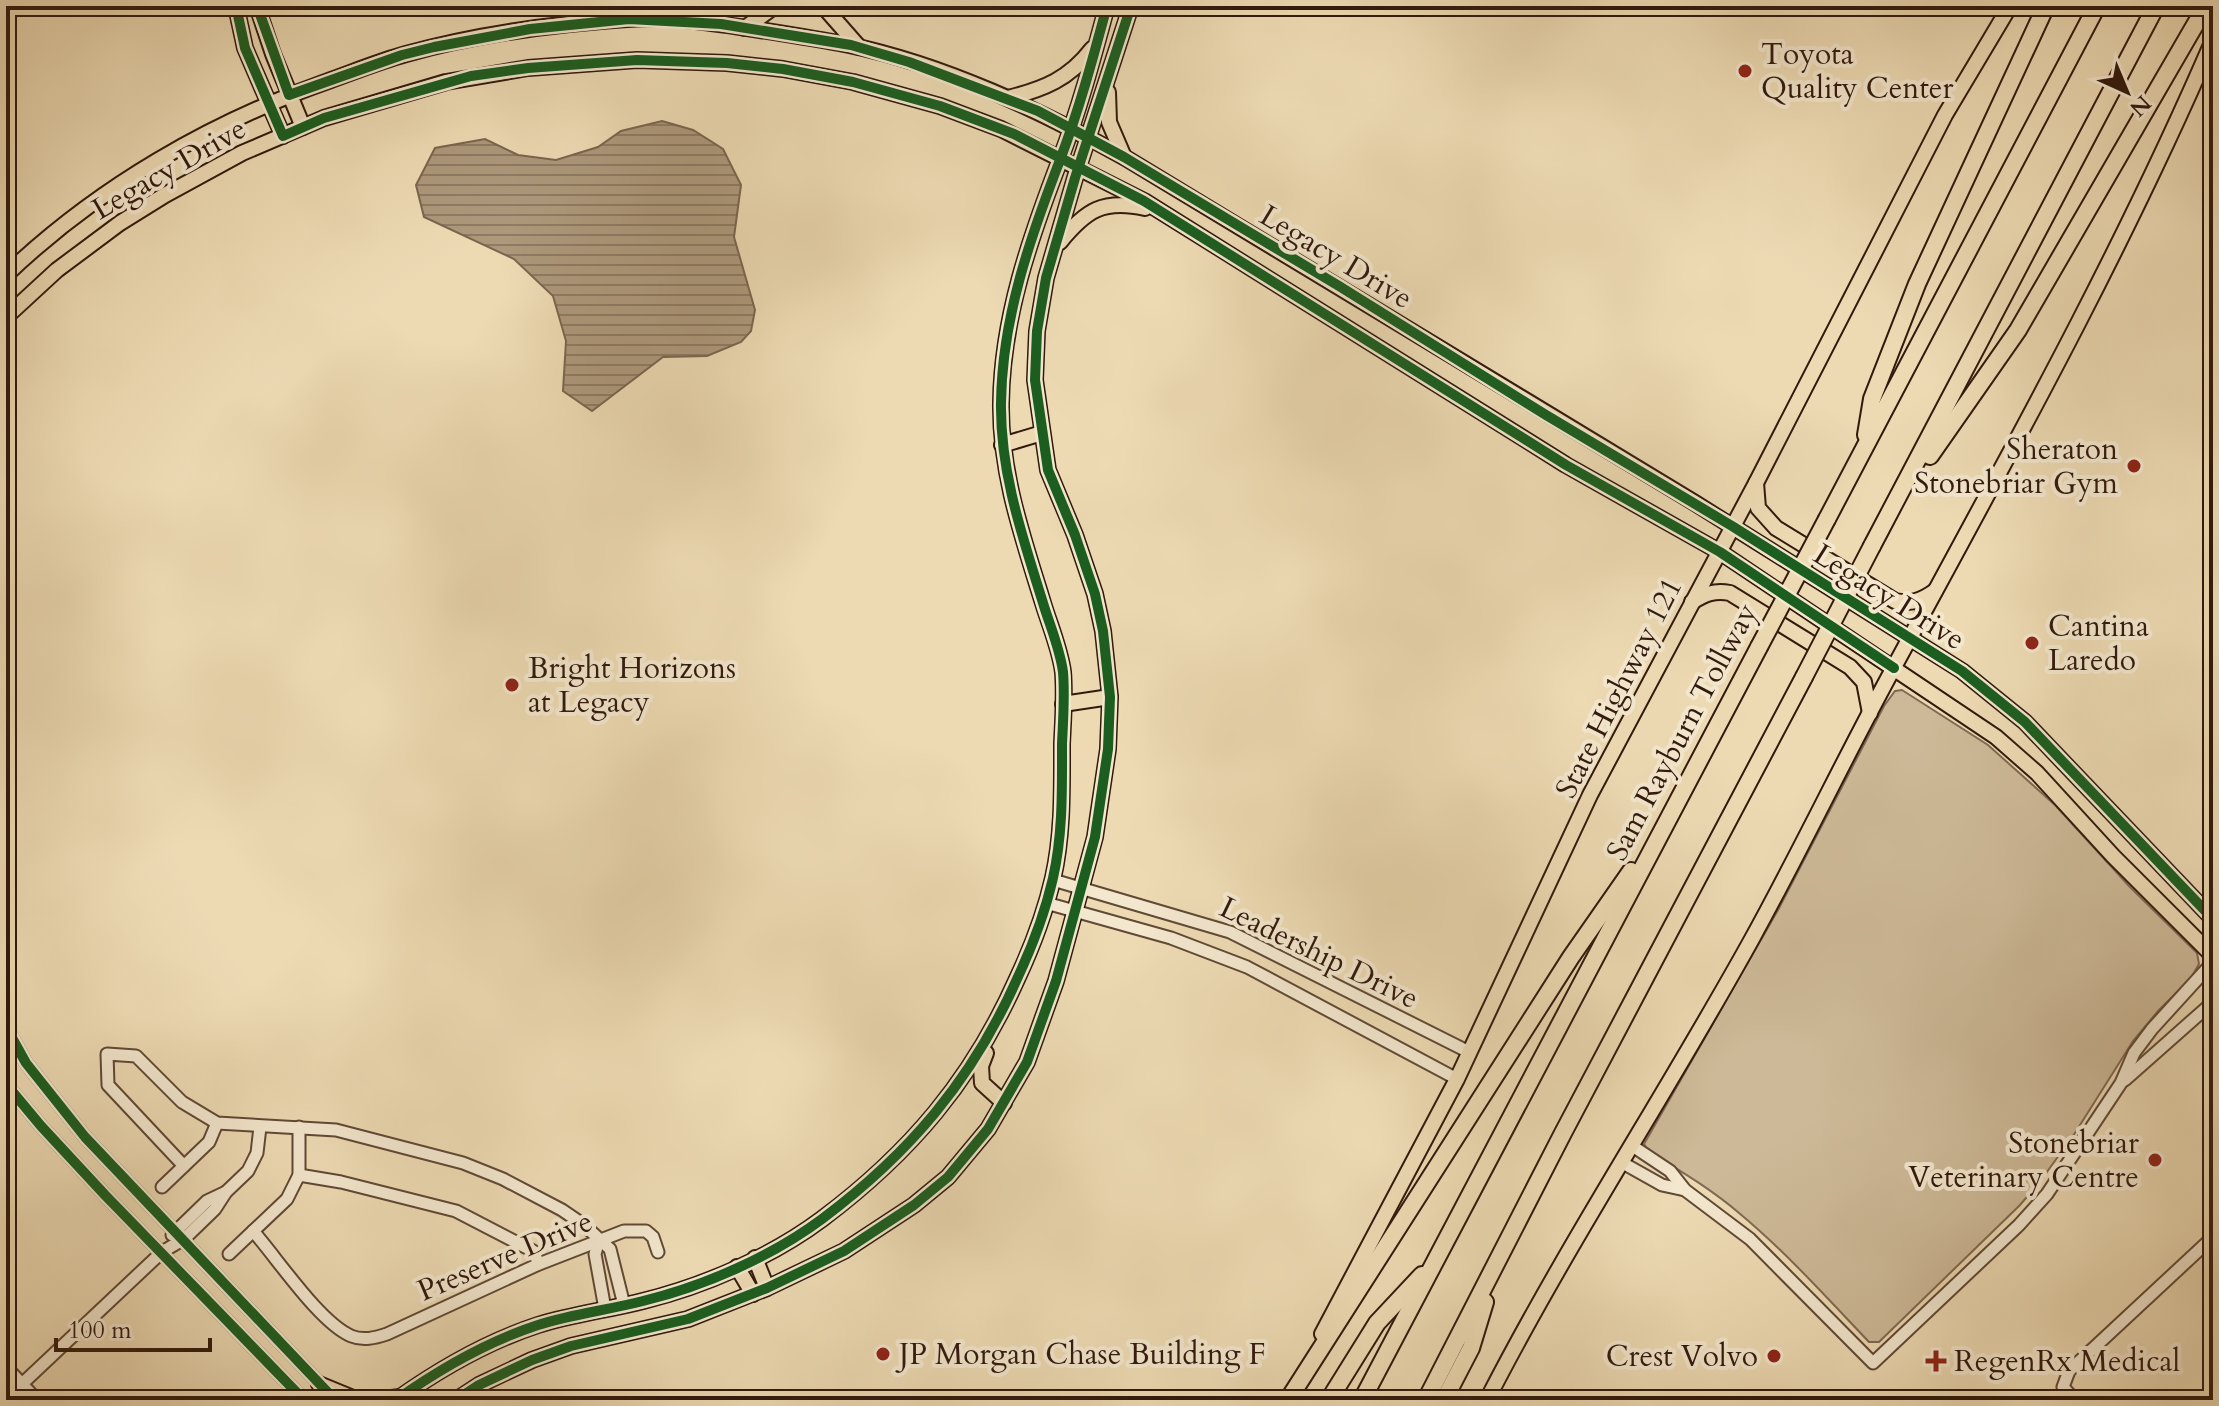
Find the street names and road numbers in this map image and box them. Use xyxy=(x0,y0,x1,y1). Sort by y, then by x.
street label: Legacy Drive xyxy=(84,108,254,230)
street label: Legacy Drive xyxy=(1252,195,1420,319)
street label: Legacy Drive xyxy=(1805,534,1973,660)
street label: State Highway 121 xyxy=(1546,571,1692,805)
street label: Sam Rayburn Tollway xyxy=(1597,596,1767,868)
street label: Leadership Drive xyxy=(1213,887,1425,1019)
street label: Preserve Drive xyxy=(411,1201,599,1311)

